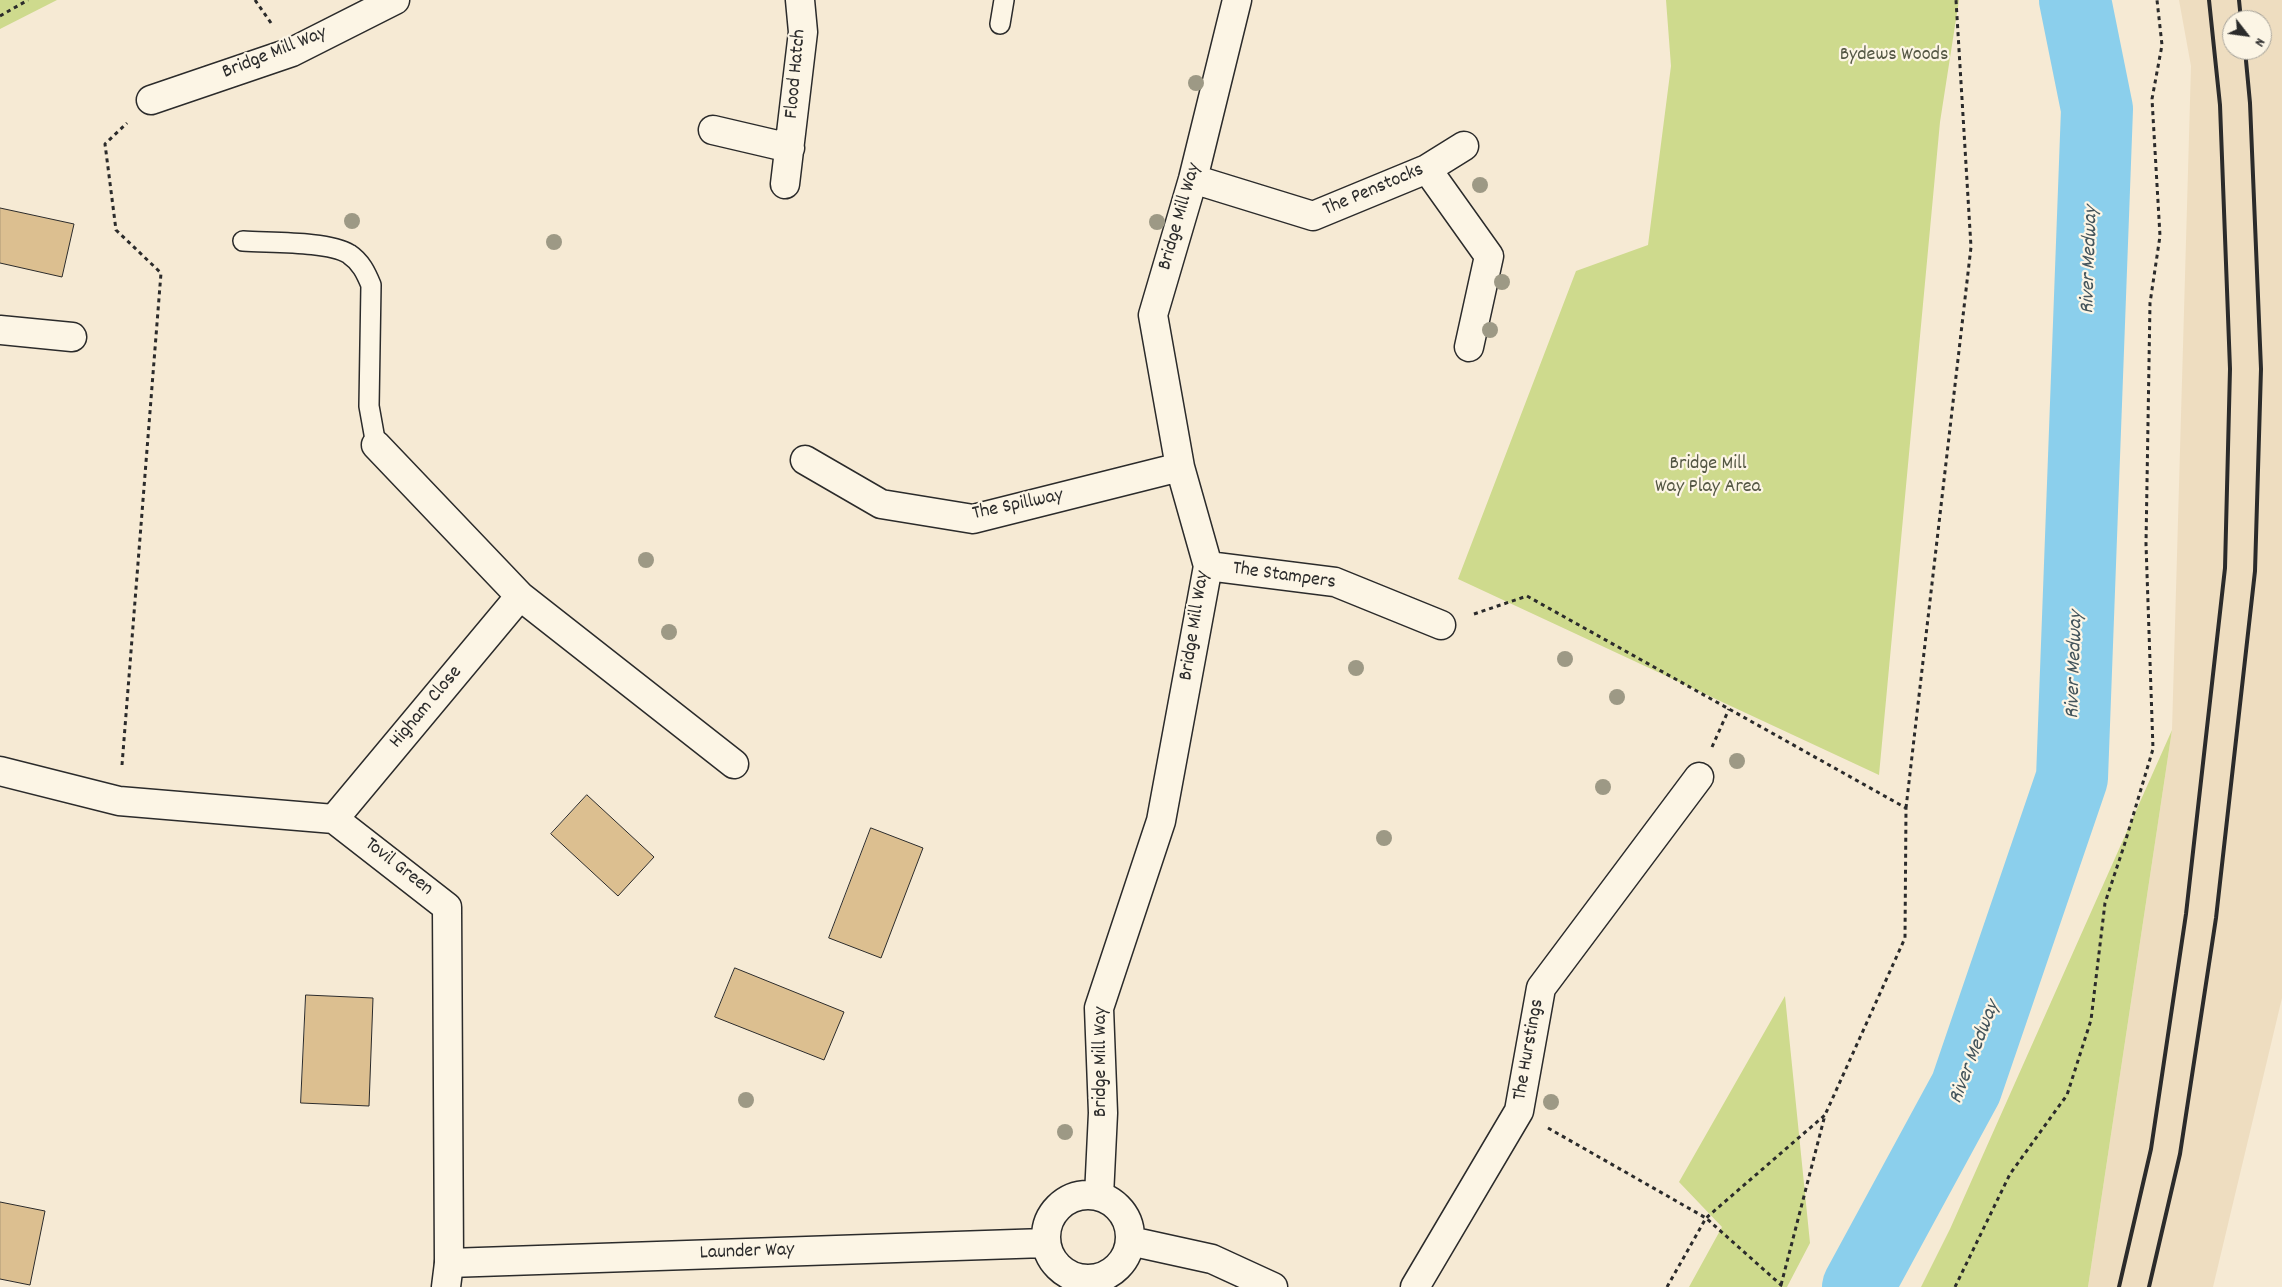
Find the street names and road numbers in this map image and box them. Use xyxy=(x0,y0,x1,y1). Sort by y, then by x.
street label: Bridge Mill Way xyxy=(219,22,331,86)
street label: Flood Hatch xyxy=(781,28,813,120)
street label: The Penstocks xyxy=(1320,159,1428,223)
street label: Bridge Mill Way xyxy=(1154,161,1208,273)
street label: The Spillway xyxy=(970,485,1066,527)
street label: The Stampers xyxy=(1231,558,1337,596)
street label: Bridge Mill Way xyxy=(1176,570,1216,682)
street label: Higham Close xyxy=(386,662,468,754)
street label: Tovil Green xyxy=(359,834,437,902)
street label: The Hurstings xyxy=(1509,997,1551,1103)
street label: Bridge Mill Way xyxy=(1090,1007,1114,1117)
street label: Launder Way xyxy=(699,1239,795,1267)

